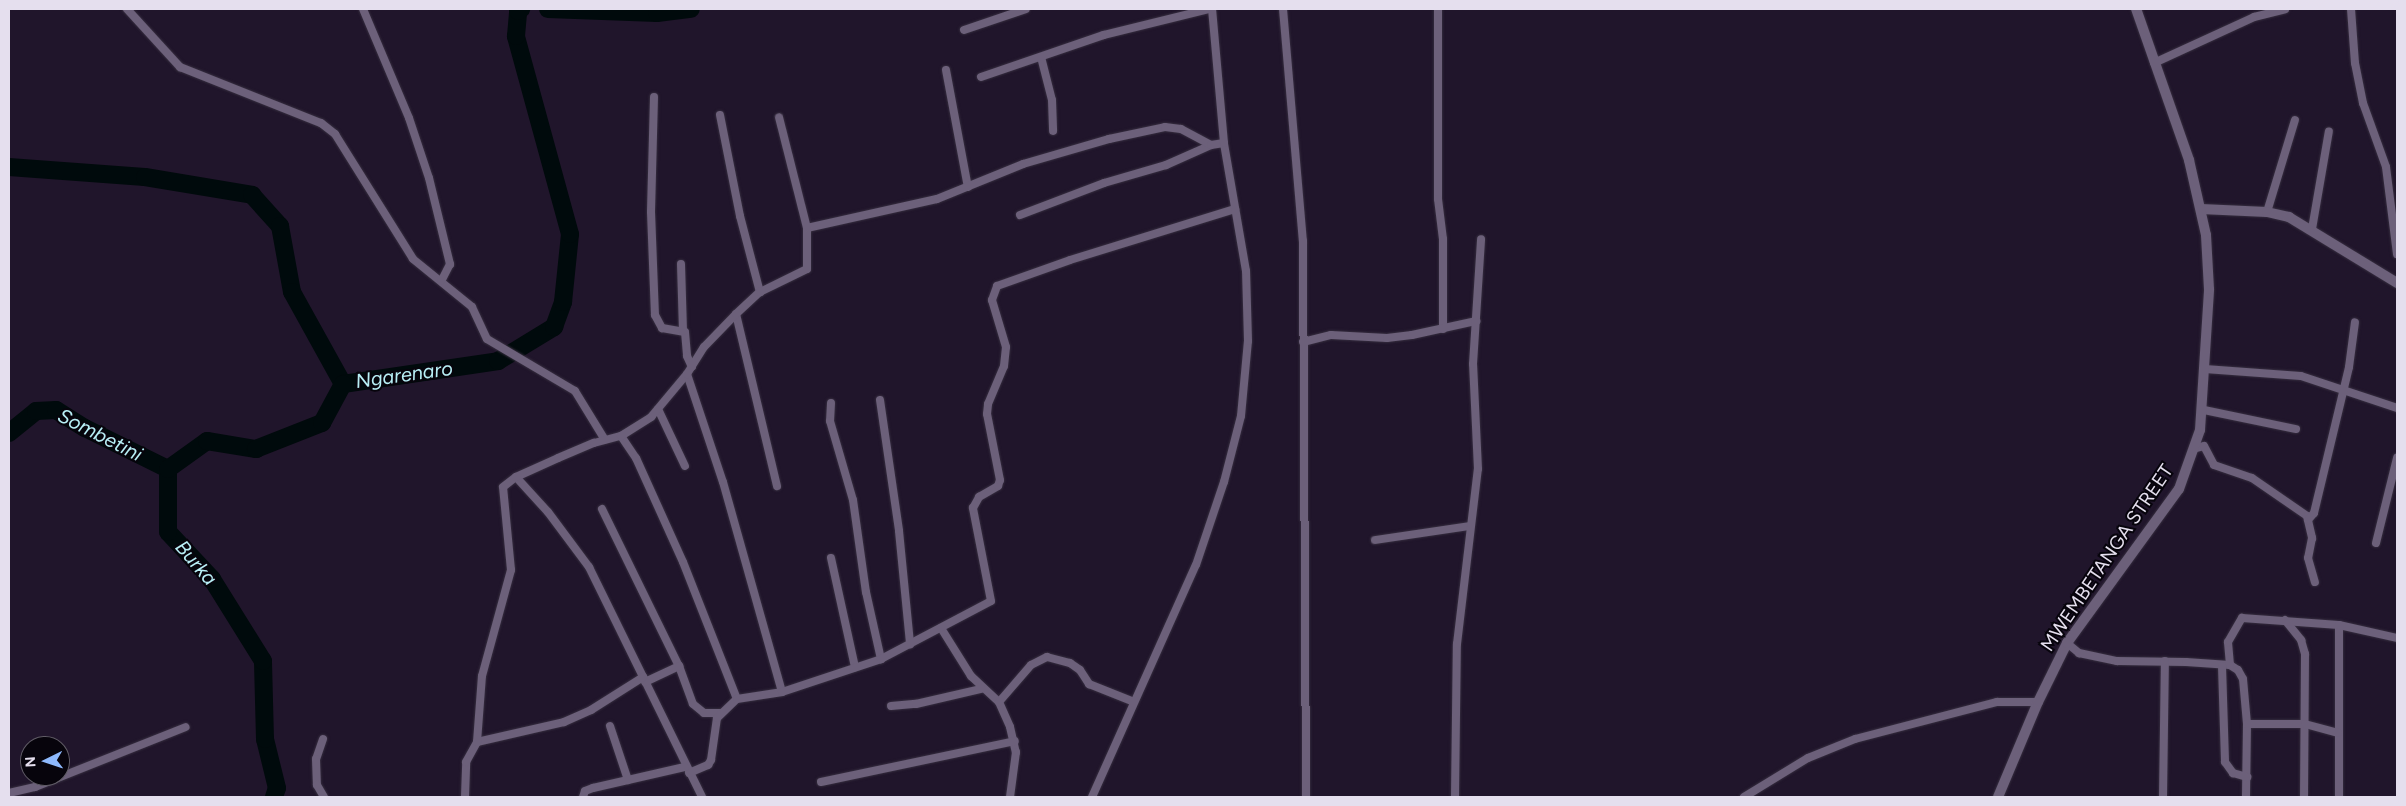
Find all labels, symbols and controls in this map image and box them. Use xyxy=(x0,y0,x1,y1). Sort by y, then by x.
water label: Ngarenaro xyxy=(354,356,454,394)
water label: Sombetini xyxy=(54,403,146,467)
street label: MWEMBETANGA STREET xyxy=(2036,460,2178,656)
water label: Burka xyxy=(170,536,222,590)
north arrow xyxy=(20,736,70,786)
text: N xyxy=(22,756,39,768)

